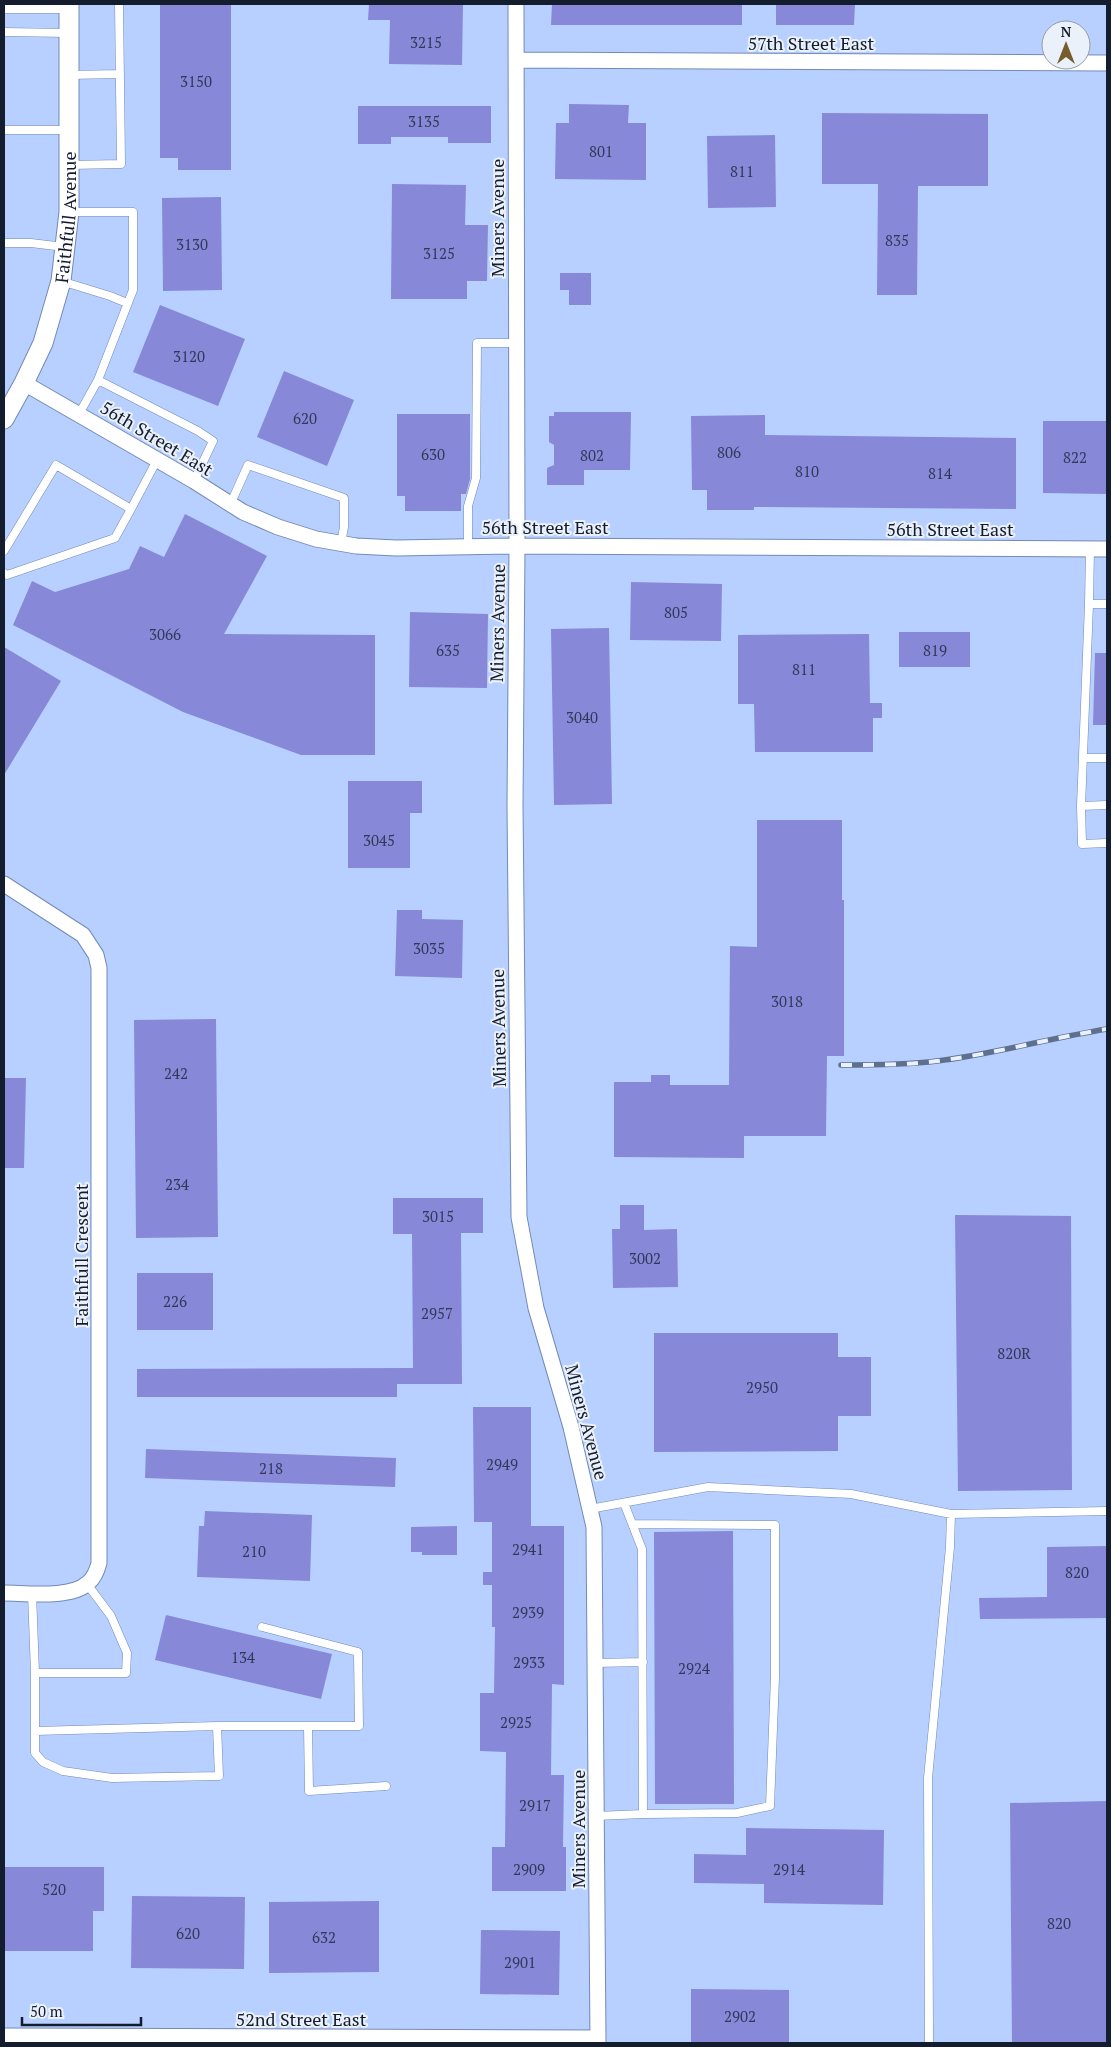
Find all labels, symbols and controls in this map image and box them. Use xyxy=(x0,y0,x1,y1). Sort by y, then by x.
north arrow xyxy=(1041,20,1091,70)
text: N xyxy=(1061,22,1072,41)
street label: 57th Street East xyxy=(748,31,875,55)
house number: 3215 xyxy=(410,32,442,52)
house number: 3150 xyxy=(180,71,212,91)
house number: 3135 xyxy=(408,111,440,131)
house number: 801 xyxy=(589,141,613,161)
street label: Faithfull Avenue xyxy=(49,152,81,284)
street label: Miners Avenue xyxy=(485,159,509,277)
house number: 811 xyxy=(730,161,754,181)
house number: 835 xyxy=(885,230,909,250)
house number: 3130 xyxy=(176,234,208,254)
house number: 3125 xyxy=(423,243,455,263)
house number: 3120 xyxy=(173,346,205,366)
street label: 56th Street East xyxy=(96,395,218,481)
house number: 620 xyxy=(293,408,317,428)
house number: 806 xyxy=(717,442,741,462)
house number: 630 xyxy=(421,444,445,464)
house number: 802 xyxy=(580,445,604,465)
house number: 822 xyxy=(1063,447,1087,467)
house number: 810 xyxy=(795,461,819,481)
house number: 814 xyxy=(928,463,952,483)
street label: 56th Street East xyxy=(481,515,609,539)
street label: 56th Street East xyxy=(886,517,1014,541)
street label: Miners Avenue xyxy=(484,564,510,682)
house number: 805 xyxy=(664,602,688,622)
house number: 3066 xyxy=(149,624,181,644)
house number: 635 xyxy=(436,640,460,660)
house number: 819 xyxy=(923,640,947,660)
house number: 811 xyxy=(792,659,816,679)
house number: 3040 xyxy=(566,707,598,727)
house number: 3045 xyxy=(363,830,395,850)
house number: 3035 xyxy=(413,938,445,958)
street label: Miners Avenue xyxy=(485,969,511,1087)
house number: 3018 xyxy=(771,991,803,1011)
house number: 242 xyxy=(164,1063,188,1083)
house number: 234 xyxy=(165,1174,189,1194)
street label: Faithfull Crescent xyxy=(69,1183,93,1327)
house number: 3015 xyxy=(422,1206,454,1226)
house number: 3002 xyxy=(629,1248,661,1268)
house number: 226 xyxy=(163,1291,187,1311)
house number: 2957 xyxy=(421,1303,453,1323)
house number: 820R xyxy=(997,1343,1031,1363)
street label: Miners Avenue xyxy=(560,1362,614,1482)
house number: 2950 xyxy=(746,1377,778,1397)
house number: 2949 xyxy=(486,1454,518,1474)
house number: 218 xyxy=(259,1458,283,1478)
house number: 2941 xyxy=(512,1539,544,1559)
house number: 210 xyxy=(242,1541,266,1561)
house number: 820 xyxy=(1065,1562,1089,1582)
house number: 2939 xyxy=(512,1602,544,1622)
house number: 134 xyxy=(231,1647,255,1667)
house number: 2933 xyxy=(513,1652,545,1672)
house number: 2924 xyxy=(678,1658,710,1678)
house number: 2925 xyxy=(500,1712,532,1732)
street label: Miners Avenue xyxy=(566,1770,590,1888)
house number: 2917 xyxy=(519,1795,551,1815)
house number: 2909 xyxy=(513,1859,545,1879)
house number: 2914 xyxy=(773,1859,805,1879)
house number: 520 xyxy=(42,1879,66,1899)
house number: 820 xyxy=(1047,1913,1071,1933)
house number: 620 xyxy=(176,1923,200,1943)
house number: 632 xyxy=(312,1927,336,1947)
house number: 2901 xyxy=(504,1952,536,1972)
scale bar xyxy=(22,1994,141,2026)
text: 50 m xyxy=(30,2001,63,2021)
house number: 2902 xyxy=(724,2006,756,2026)
street label: 52nd Street East xyxy=(236,2007,367,2031)

